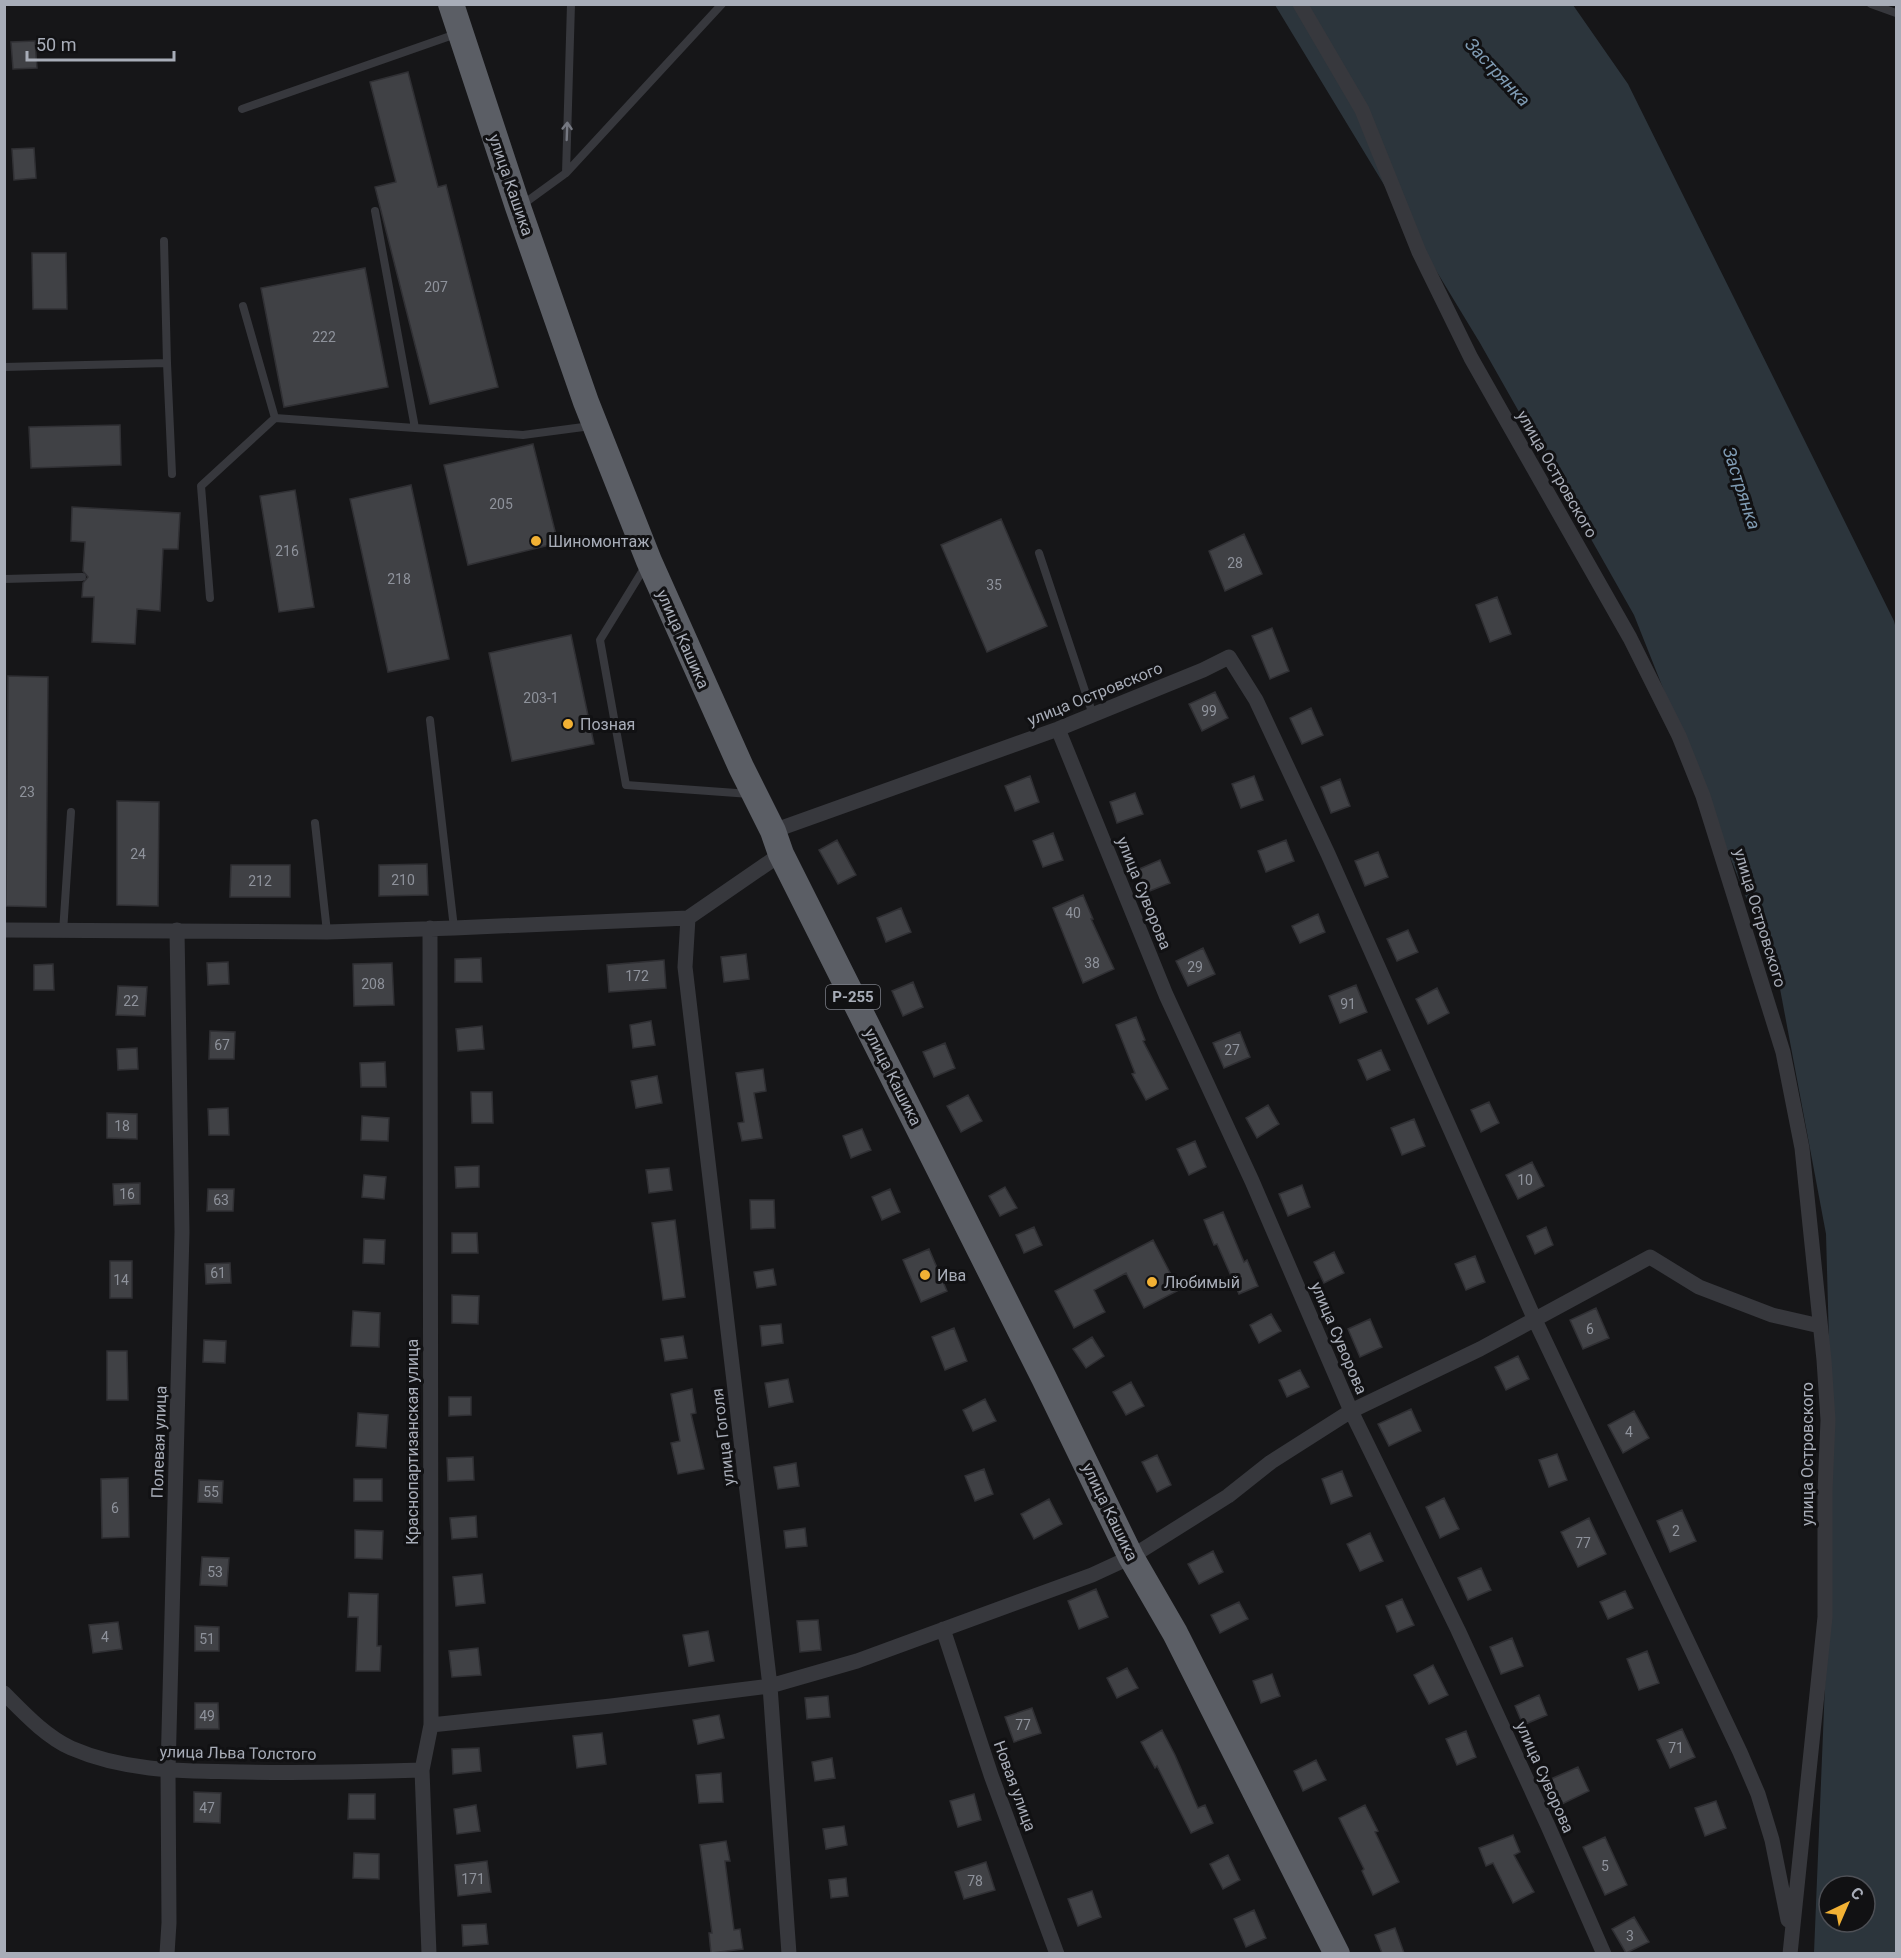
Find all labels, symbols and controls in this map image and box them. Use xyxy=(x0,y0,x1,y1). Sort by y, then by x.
scale bar xyxy=(27,24,174,62)
water label: Застрянка xyxy=(1461,33,1535,111)
text: 50 m xyxy=(36,34,76,55)
one-way arrow xyxy=(561,122,573,142)
street label: улица Кашика xyxy=(485,132,537,238)
house number: 207 xyxy=(424,279,448,295)
house number: 222 xyxy=(312,329,336,345)
street label: улица Островского xyxy=(1513,407,1601,541)
water label: Застрянка xyxy=(1719,444,1765,532)
house number: 205 xyxy=(489,496,513,512)
place label: Шиномонтаж xyxy=(548,532,650,551)
marker: Шиномонтаж xyxy=(529,534,543,548)
house number: 216 xyxy=(275,543,299,559)
house number: 28 xyxy=(1227,555,1243,571)
house number: 218 xyxy=(387,571,411,587)
house number: 35 xyxy=(986,577,1002,593)
street label: улица Кашика xyxy=(653,587,713,691)
street label: улица Островского xyxy=(1025,658,1165,730)
house number: 203-1 xyxy=(523,690,559,706)
house number: 99 xyxy=(1201,703,1217,719)
place label: Позная xyxy=(580,715,635,734)
marker: Позная xyxy=(561,717,575,731)
house number: 23 xyxy=(19,784,35,800)
street label: улица Суворова xyxy=(1113,834,1175,952)
house number: 24 xyxy=(130,846,146,862)
street label: улица Островского xyxy=(1730,846,1790,990)
house number: 210 xyxy=(391,872,415,888)
house number: 212 xyxy=(248,873,272,889)
house number: 40 xyxy=(1065,905,1081,921)
house number: 38 xyxy=(1084,955,1100,971)
house number: 29 xyxy=(1187,959,1203,975)
house number: 172 xyxy=(625,968,649,984)
house number: 208 xyxy=(361,976,385,992)
road number: Р-255 xyxy=(826,985,880,1009)
house number: 22 xyxy=(123,993,139,1009)
house number: 91 xyxy=(1340,996,1356,1012)
street label: улица Кашика xyxy=(860,1025,926,1129)
house number: 67 xyxy=(214,1037,230,1053)
house number: 27 xyxy=(1224,1042,1240,1058)
house number: 18 xyxy=(114,1118,130,1134)
house number: 10 xyxy=(1517,1172,1533,1188)
house number: 16 xyxy=(119,1186,135,1202)
house number: 63 xyxy=(213,1192,229,1208)
house number: 61 xyxy=(210,1265,226,1281)
place label: Ива xyxy=(937,1266,966,1285)
marker: Ива xyxy=(918,1268,932,1282)
house number: 14 xyxy=(113,1272,129,1288)
place label: Любимый xyxy=(1164,1273,1240,1292)
marker: Любимый xyxy=(1145,1275,1159,1289)
street label: улица Суворова xyxy=(1307,1279,1371,1397)
house number: 6 xyxy=(1586,1321,1594,1337)
street label: Краснопартизанская улица xyxy=(403,1339,422,1545)
street label: улица Островского xyxy=(1798,1382,1817,1526)
street label: Полевая улица xyxy=(148,1385,170,1499)
street label: улица Гоголя xyxy=(708,1387,738,1487)
house number: 4 xyxy=(1625,1424,1633,1440)
street label: улица Кашика xyxy=(1078,1460,1142,1564)
house number: 55 xyxy=(203,1484,219,1500)
house number: 6 xyxy=(111,1500,119,1516)
house number: 2 xyxy=(1672,1523,1680,1539)
house number: 77 xyxy=(1575,1535,1591,1551)
house number: 53 xyxy=(207,1564,223,1580)
house number: 4 xyxy=(101,1629,109,1645)
house number: 51 xyxy=(199,1631,215,1647)
house number: 49 xyxy=(199,1708,215,1724)
house number: 77 xyxy=(1015,1717,1031,1733)
street label: улица Суворова xyxy=(1512,1718,1578,1836)
street label: Новая улица xyxy=(990,1738,1040,1834)
house number: 71 xyxy=(1668,1740,1684,1756)
street label: улица Льва Толстого xyxy=(159,1742,317,1764)
house number: 47 xyxy=(199,1800,215,1816)
house number: 5 xyxy=(1601,1858,1609,1874)
house number: 171 xyxy=(461,1871,485,1887)
house number: 78 xyxy=(967,1873,983,1889)
north arrow xyxy=(1817,1874,1877,1934)
text: С xyxy=(1847,1883,1867,1904)
house number: 3 xyxy=(1626,1928,1634,1944)

